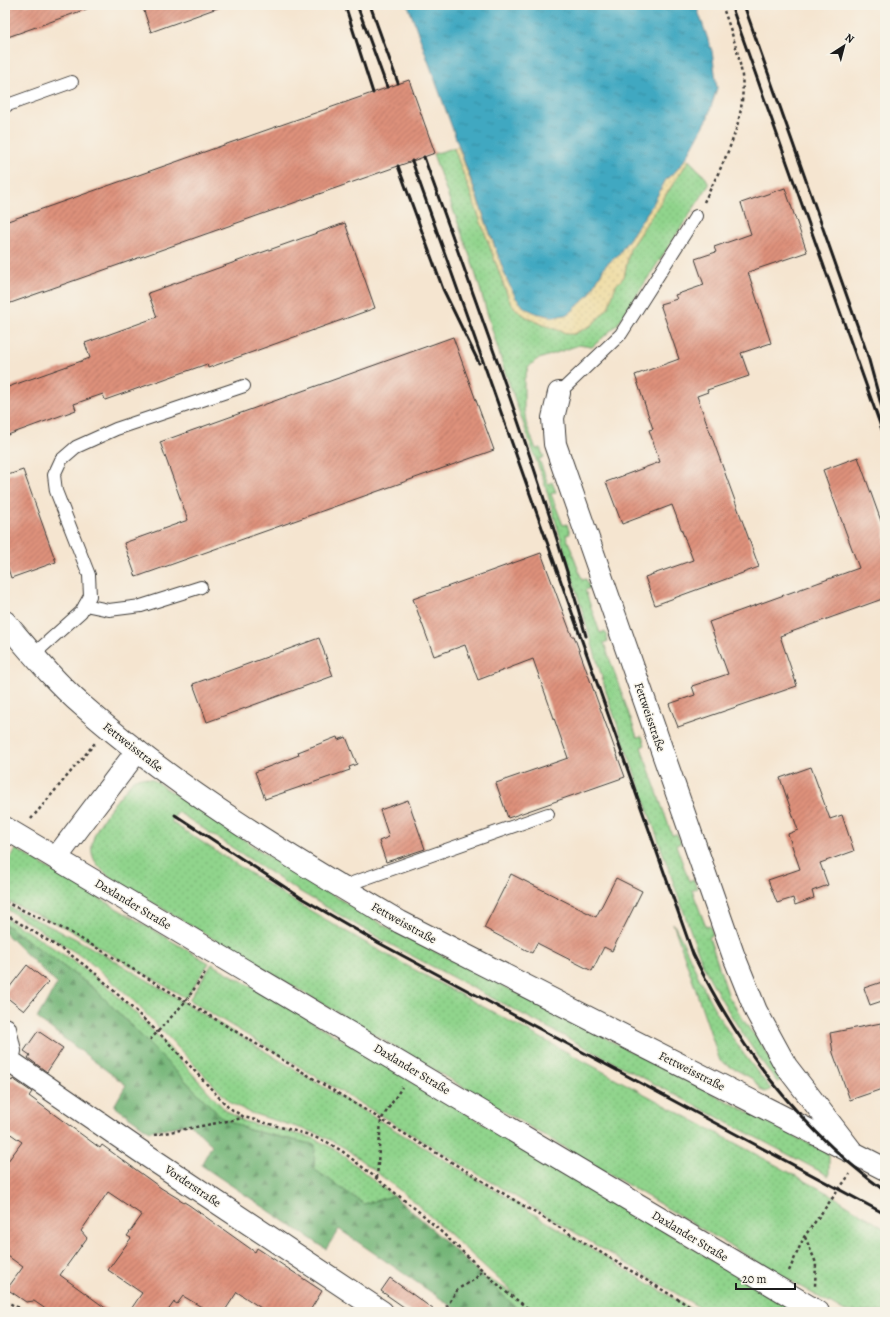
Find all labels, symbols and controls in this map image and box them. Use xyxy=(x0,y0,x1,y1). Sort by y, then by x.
north arrow xyxy=(824,26,864,66)
text: N xyxy=(842,30,857,47)
street label: Fettweisstraße xyxy=(631,680,669,754)
street label: Fettweisstraße xyxy=(100,719,166,775)
street label: Daxlander Straße xyxy=(92,875,174,933)
street label: Fettweisstraße xyxy=(369,899,439,947)
street label: Daxlander Straße xyxy=(371,1040,453,1098)
street label: Fettweisstraße xyxy=(656,1048,728,1094)
street label: Vorderstraße xyxy=(161,1161,224,1211)
street label: Daxlander Straße xyxy=(649,1207,731,1265)
scale bar xyxy=(736,1265,795,1291)
text: 20 m xyxy=(742,1271,766,1287)

